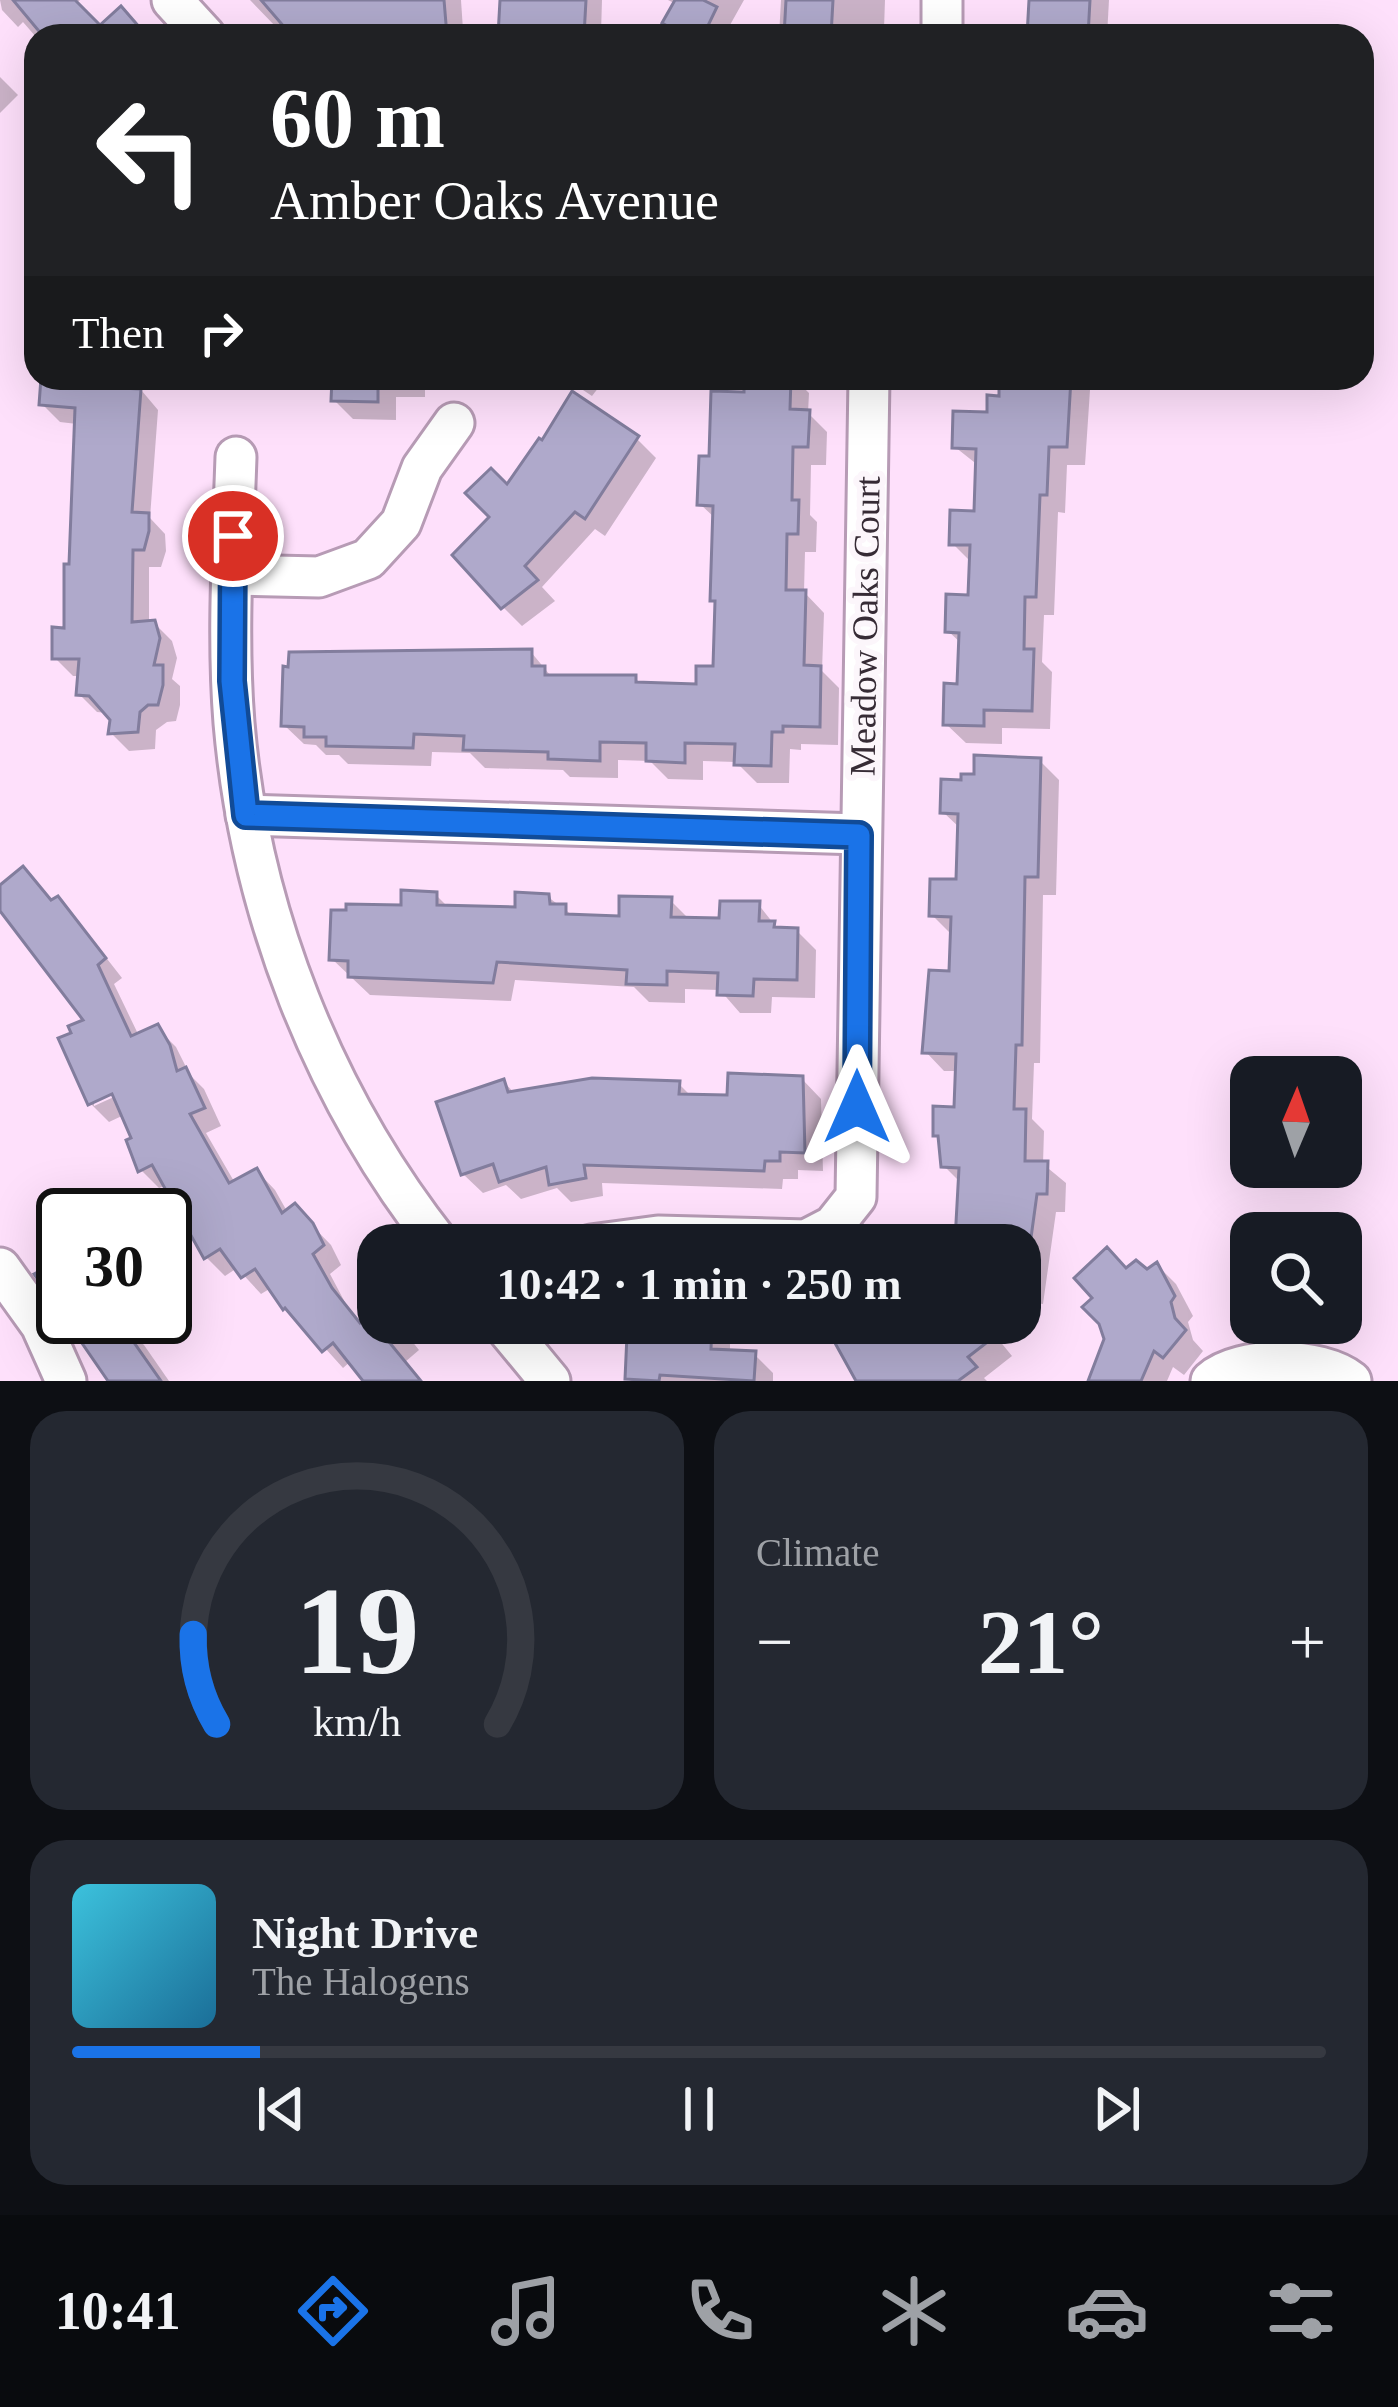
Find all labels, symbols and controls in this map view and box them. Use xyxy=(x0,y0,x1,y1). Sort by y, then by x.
icon: left xyxy=(72,72,228,228)
text: 60 m xyxy=(270,72,445,165)
text: Amber Oaks Avenue xyxy=(270,171,719,231)
icon: right xyxy=(188,300,254,366)
text: Then xyxy=(72,308,164,358)
street label: Meadow Oaks Court xyxy=(842,476,888,776)
pin xyxy=(182,485,284,587)
icon: arrive xyxy=(200,503,266,569)
position arrow xyxy=(794,1044,920,1170)
north arrow xyxy=(1230,1056,1362,1188)
map controls xyxy=(1230,1056,1362,1344)
speed limit sign: 30 xyxy=(36,1188,192,1344)
button: search xyxy=(1230,1212,1362,1344)
text: 10:42 · 1 min · 250 m xyxy=(497,1259,902,1309)
text: Climate xyxy=(756,1531,879,1574)
text: 19 xyxy=(295,1562,419,1700)
text: 21° xyxy=(978,1593,1104,1692)
text: − xyxy=(756,1605,793,1678)
text: + xyxy=(1289,1605,1326,1678)
text: km/h xyxy=(313,1697,401,1744)
text: Night Drive xyxy=(252,1908,478,1958)
text: The Halogens xyxy=(252,1960,470,2003)
icon: previous xyxy=(248,2076,314,2142)
icon: pause xyxy=(666,2076,732,2142)
icon: next xyxy=(1084,2076,1150,2142)
icon: directions xyxy=(291,2269,375,2353)
icon: music xyxy=(484,2269,568,2353)
icon: phone xyxy=(678,2269,762,2353)
icon: climate xyxy=(872,2269,956,2353)
icon: car xyxy=(1065,2269,1149,2353)
icon: filters xyxy=(1259,2269,1343,2353)
text: 10:41 xyxy=(55,2281,181,2341)

